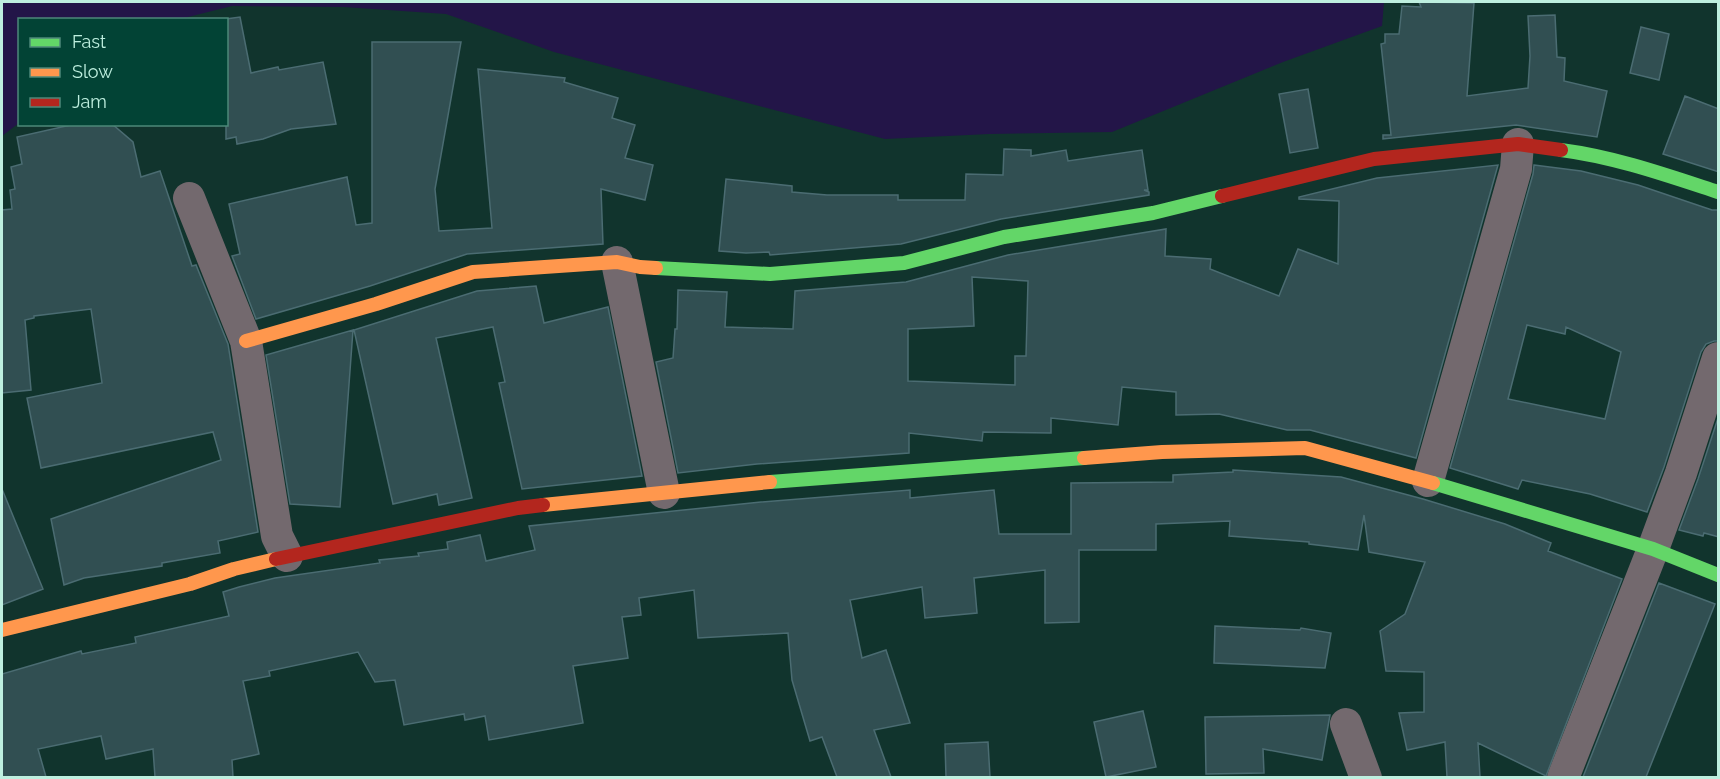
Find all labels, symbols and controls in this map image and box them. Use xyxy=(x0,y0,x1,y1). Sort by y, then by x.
legend xyxy=(18,18,228,126)
text: Fast xyxy=(72,31,106,52)
text: Slow xyxy=(72,61,113,82)
text: Jam xyxy=(72,91,107,112)

